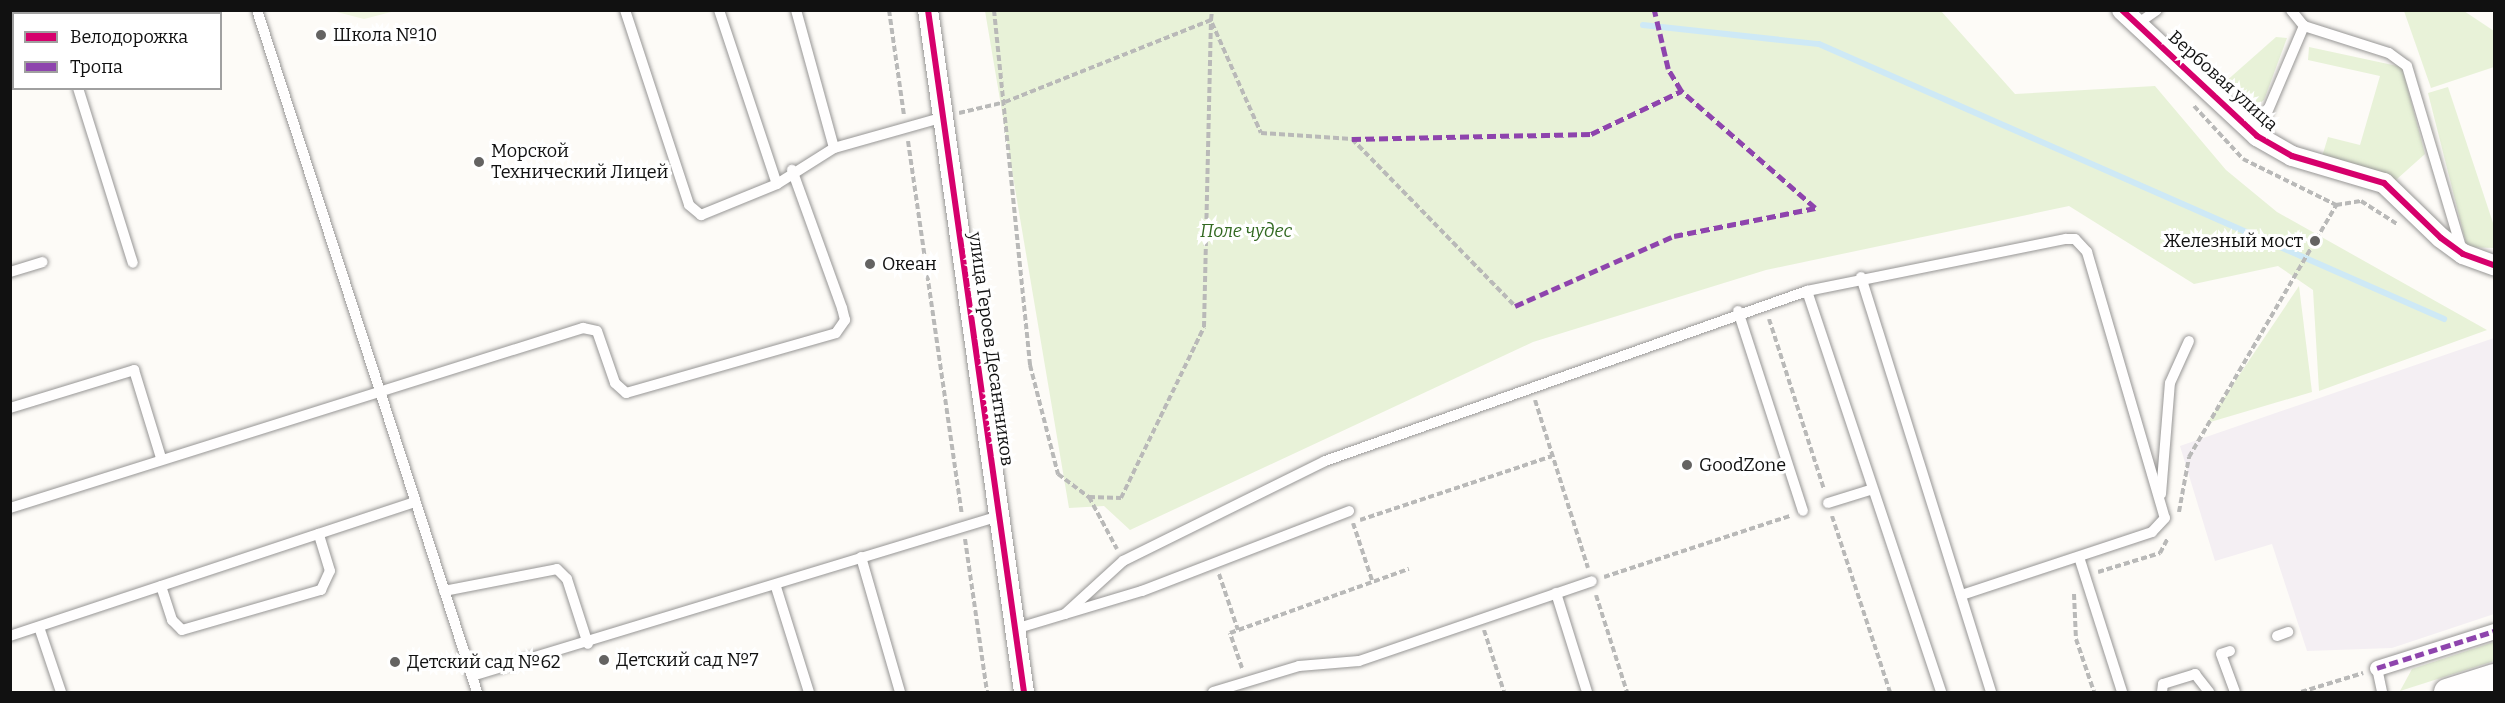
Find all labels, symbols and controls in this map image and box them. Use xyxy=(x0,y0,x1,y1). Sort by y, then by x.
legend xyxy=(12,12,222,90)
place label: Школа №10 xyxy=(333,24,437,46)
text: Велодорожка xyxy=(70,26,188,48)
street label: Вербовая улица xyxy=(2164,26,2282,136)
marker: Школа №10 xyxy=(314,28,328,42)
text: Тропа xyxy=(70,56,123,78)
place label: Морской Технический Лицей xyxy=(491,141,669,184)
marker: Морской Технический Лицей xyxy=(472,155,486,169)
park label: Поле чудес xyxy=(1200,220,1292,242)
place label: Железный мост xyxy=(2163,230,2303,252)
street label: улица Героев Десантников xyxy=(964,231,1018,467)
marker: Железный мост xyxy=(2308,234,2322,248)
place label: Океан xyxy=(882,253,937,275)
marker: Океан xyxy=(863,257,877,271)
place label: GoodZone xyxy=(1699,454,1786,476)
marker: GoodZone xyxy=(1680,458,1694,472)
place label: Детский сад №7 xyxy=(616,649,758,671)
place label: Детский сад №62 xyxy=(407,651,561,673)
marker: Детский сад №7 xyxy=(597,653,611,667)
marker: Детский сад №62 xyxy=(388,655,402,669)

